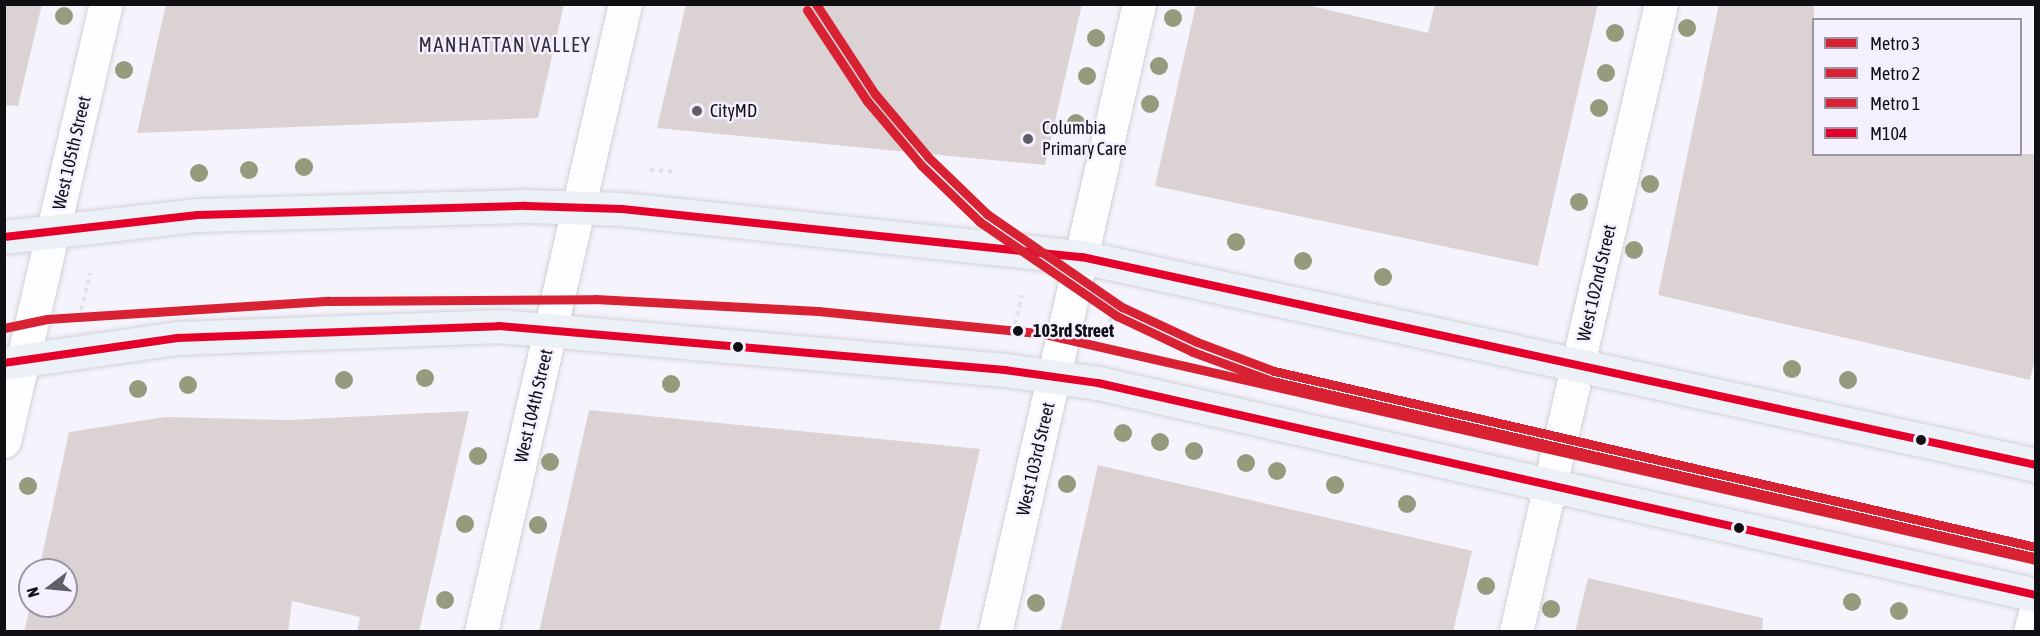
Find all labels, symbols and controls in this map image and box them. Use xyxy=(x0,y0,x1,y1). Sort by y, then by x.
legend xyxy=(1812,18,2022,156)
district label: MANHATTAN VALLEY xyxy=(419,32,591,56)
text: Metro 3 xyxy=(1870,33,1920,54)
text: Metro 2 xyxy=(1870,63,1920,84)
text: Metro 1 xyxy=(1870,93,1920,114)
street label: West 105th Street xyxy=(48,94,96,212)
place label: CityMD xyxy=(710,100,757,122)
marker: CityMD xyxy=(688,102,706,120)
place label: Columbia Primary Care xyxy=(1042,118,1127,160)
text: M104 xyxy=(1870,123,1907,144)
marker: Columbia Primary Care xyxy=(1019,130,1037,148)
street label: West 102nd Street xyxy=(1573,222,1621,344)
place label: 103rd Street xyxy=(1033,320,1114,342)
marker: 103rd Street xyxy=(1008,321,1028,341)
unlabelled marker xyxy=(732,341,744,353)
street label: West 104th Street xyxy=(510,347,558,465)
street label: West 103rd Street xyxy=(1012,400,1060,518)
unlabelled marker xyxy=(1915,434,1927,446)
unlabelled marker xyxy=(1733,522,1745,534)
north arrow xyxy=(18,558,78,618)
text: N xyxy=(23,585,43,599)

